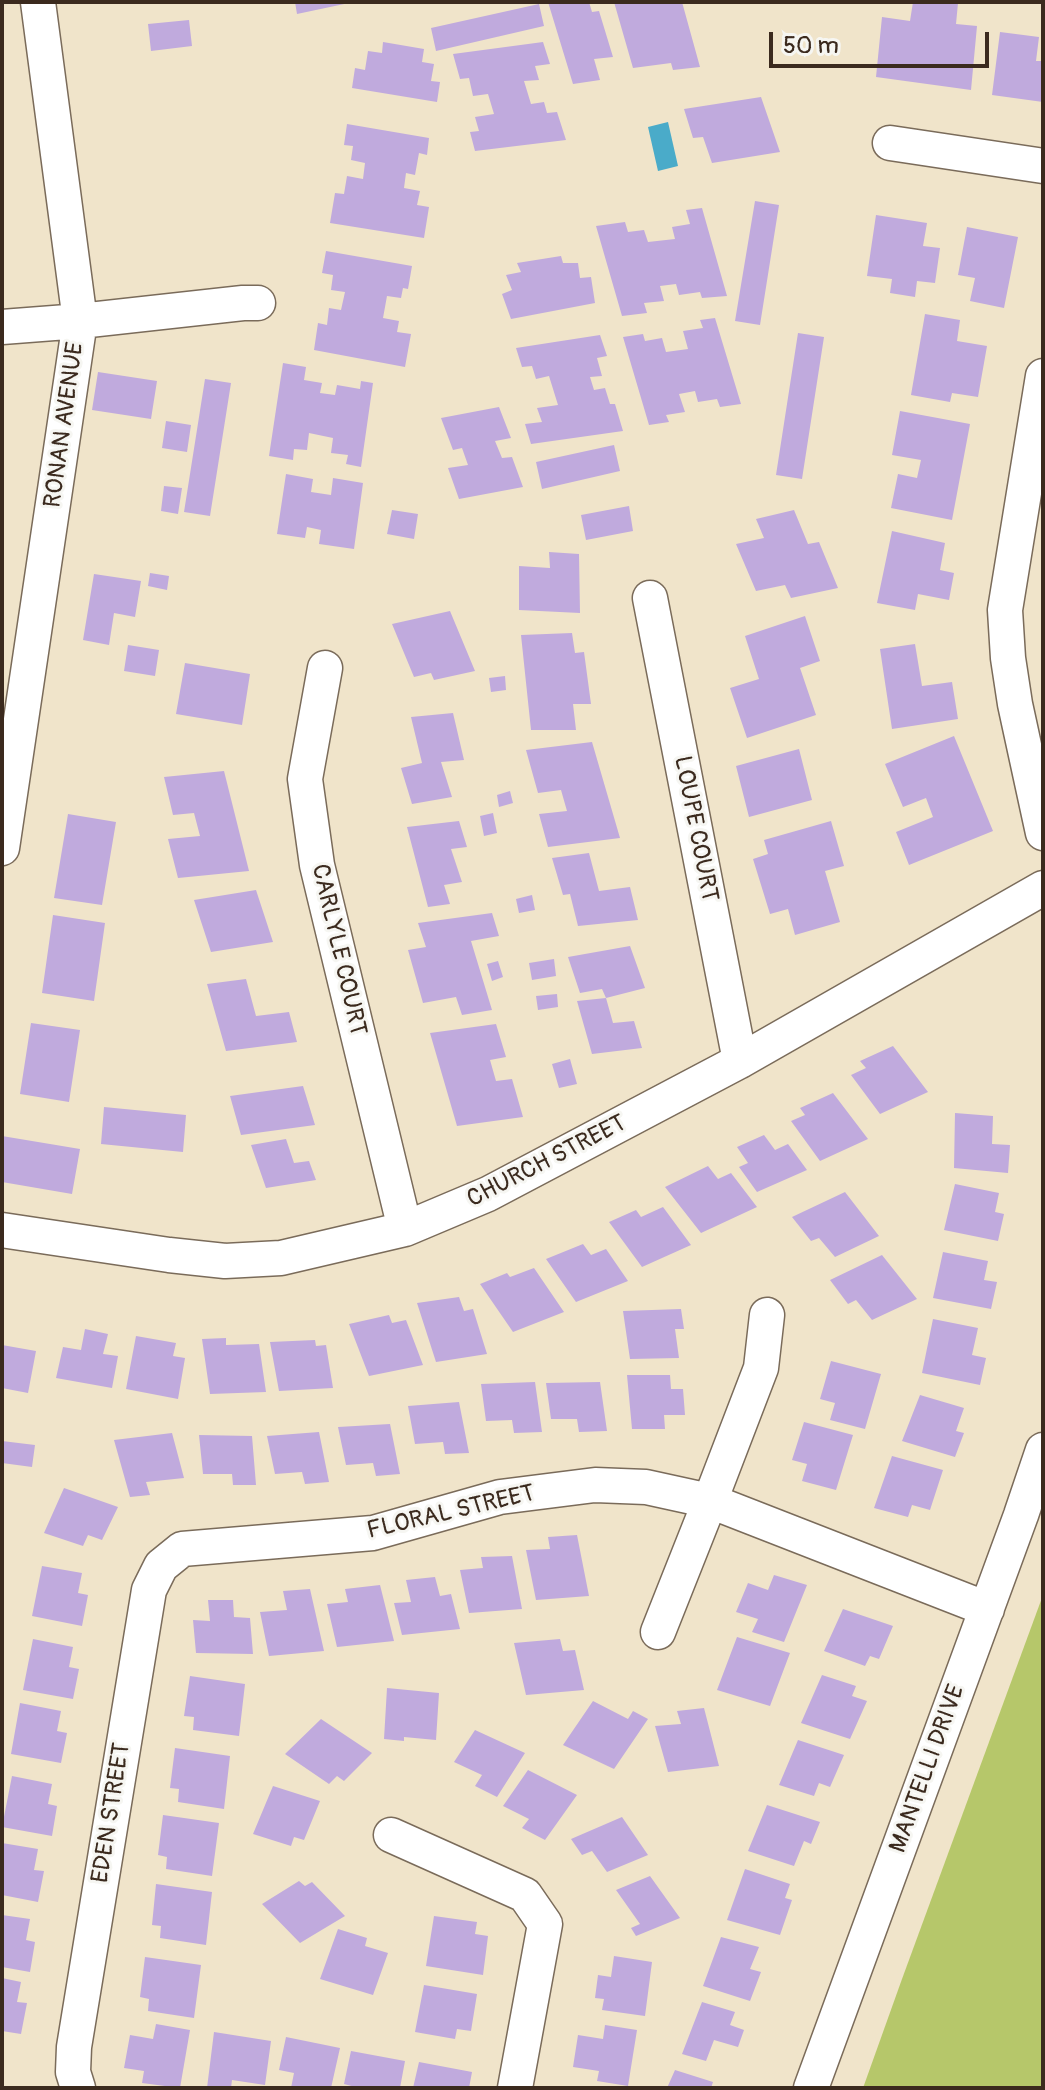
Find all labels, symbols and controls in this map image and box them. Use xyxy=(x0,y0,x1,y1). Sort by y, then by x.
scale bar xyxy=(773,16,993,66)
text: 50 m xyxy=(783,31,839,60)
street label: RONAN AVENUE xyxy=(39,340,91,510)
street label: LOUPE COURT xyxy=(667,754,723,904)
street label: CARLYLE COURT xyxy=(304,861,372,1039)
street label: CHURCH STREET xyxy=(463,1110,631,1214)
street label: FLORAL STREET xyxy=(364,1480,538,1546)
street label: MANTELLI DRIVE xyxy=(884,1681,972,1857)
street label: EDEN STREET xyxy=(87,1741,137,1885)

